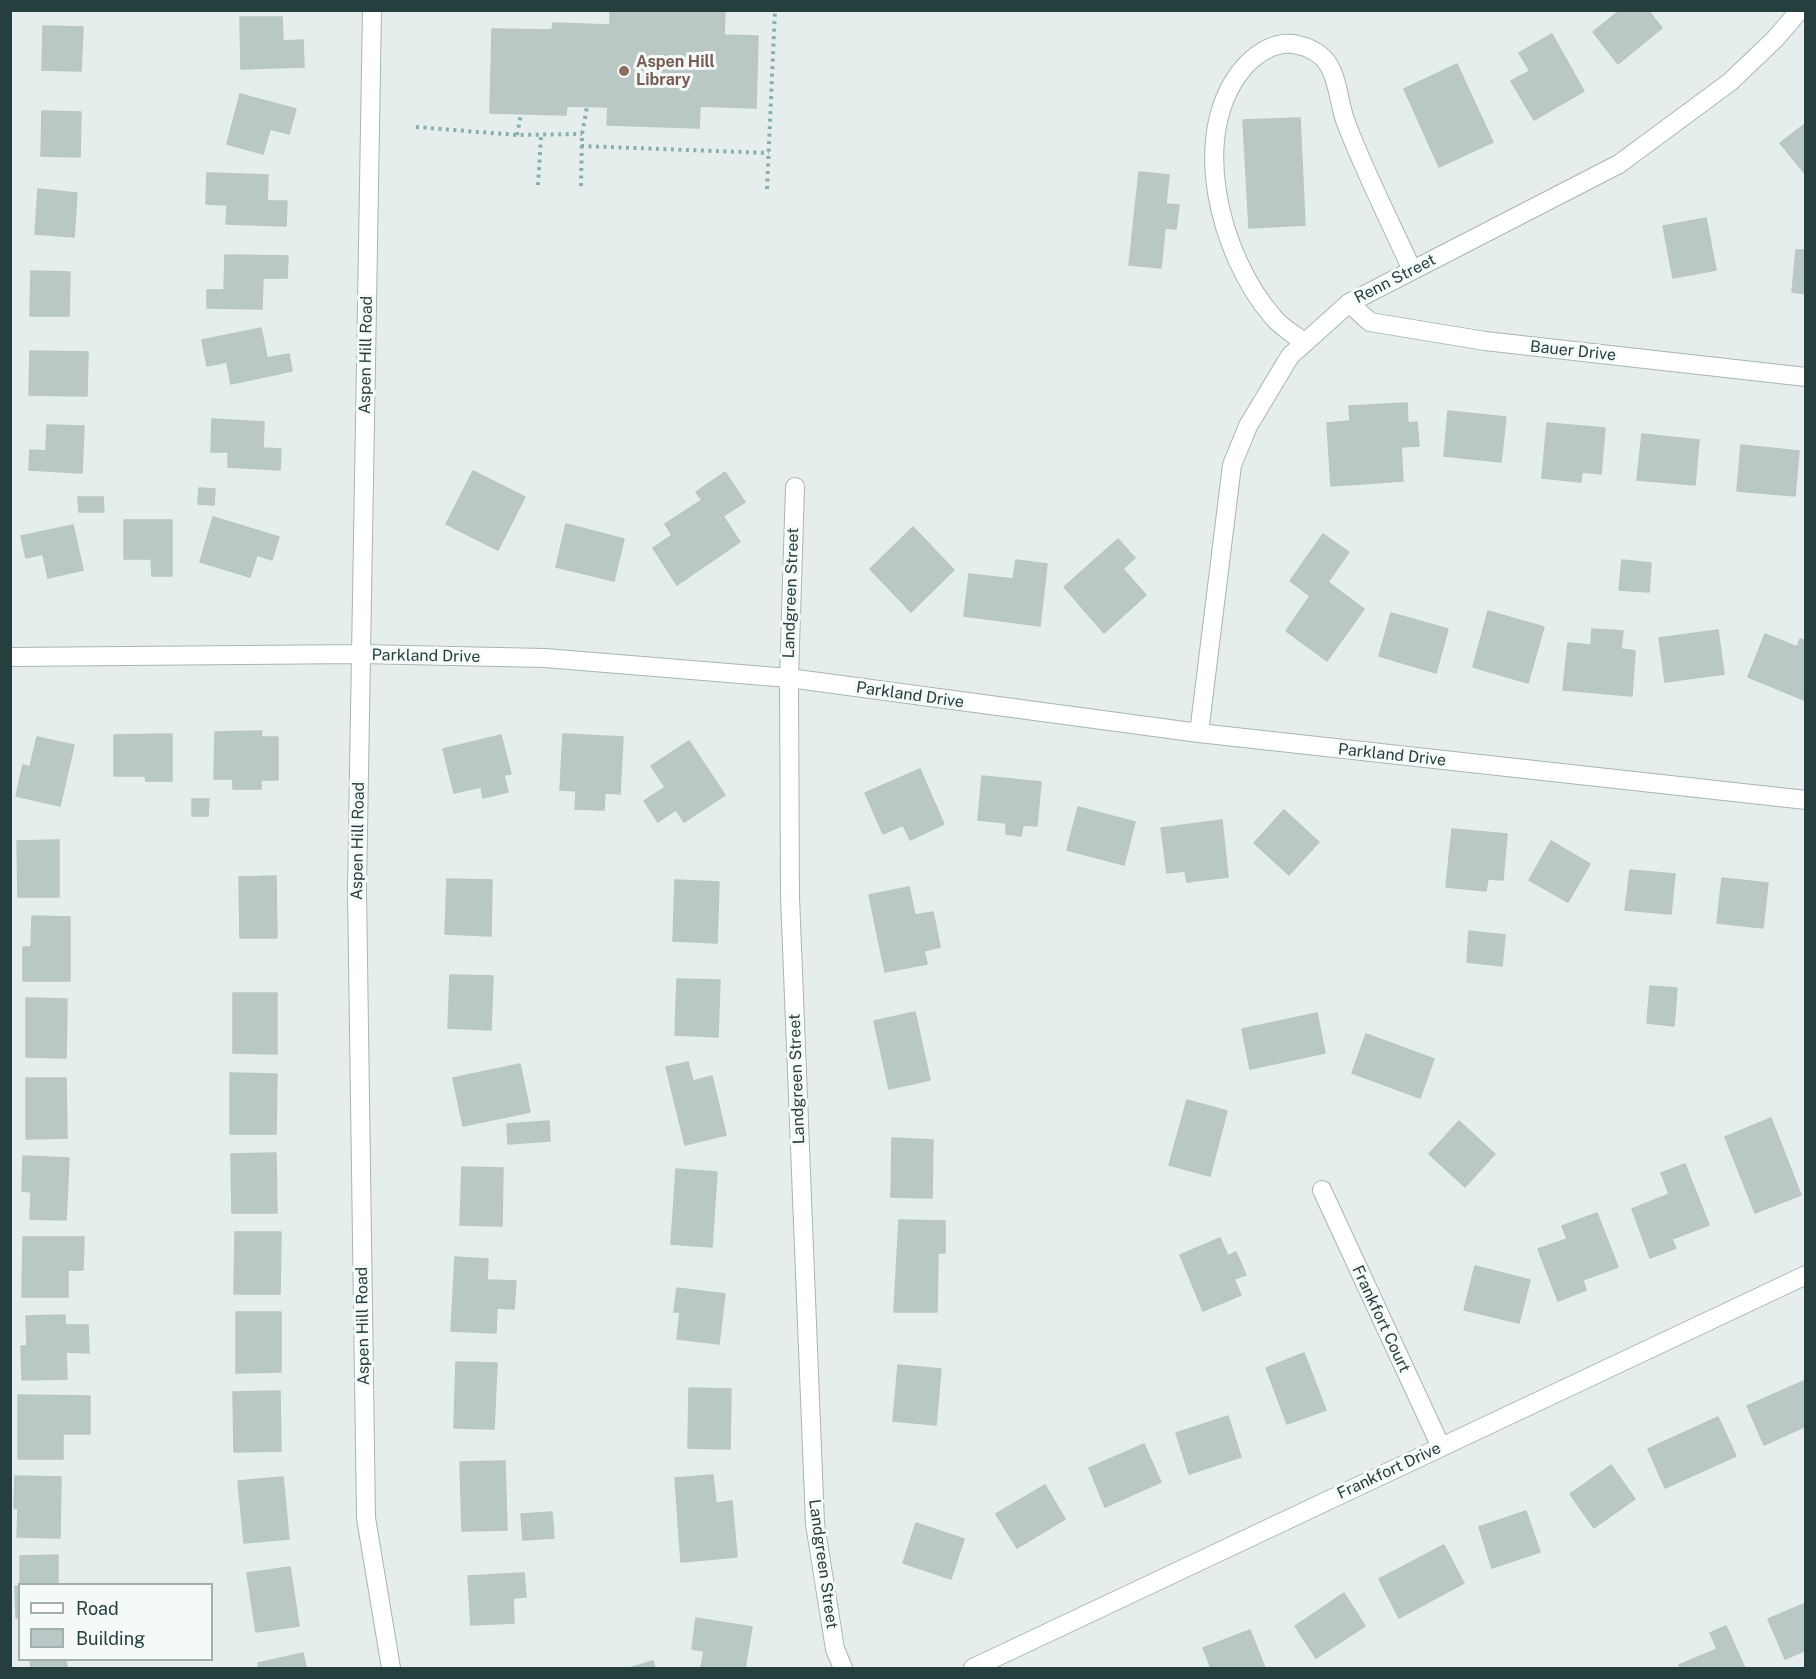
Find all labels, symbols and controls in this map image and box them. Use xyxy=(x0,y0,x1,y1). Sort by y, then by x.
place label: Aspen Hill Library xyxy=(636,52,715,90)
marker: Aspen Hill Library xyxy=(617,64,631,78)
street label: Renn Street xyxy=(1351,250,1439,308)
street label: Aspen Hill Road xyxy=(355,296,377,414)
street label: Bauer Drive xyxy=(1529,337,1617,365)
street label: Landgreen Street xyxy=(779,527,803,659)
street label: Parkland Drive xyxy=(371,645,481,667)
street label: Parkland Drive xyxy=(855,678,965,712)
street label: Parkland Drive xyxy=(1337,740,1447,770)
street label: Aspen Hill Road xyxy=(347,782,369,900)
street label: Landgreen Street xyxy=(785,1013,809,1145)
street label: Frankfort Court xyxy=(1348,1262,1414,1376)
street label: Aspen Hill Road xyxy=(352,1267,374,1385)
street label: Frankfort Drive xyxy=(1334,1439,1444,1503)
street label: Landgreen Street xyxy=(804,1498,842,1630)
legend xyxy=(18,1583,213,1661)
text: Road xyxy=(76,1598,119,1619)
text: Building xyxy=(76,1628,145,1649)

